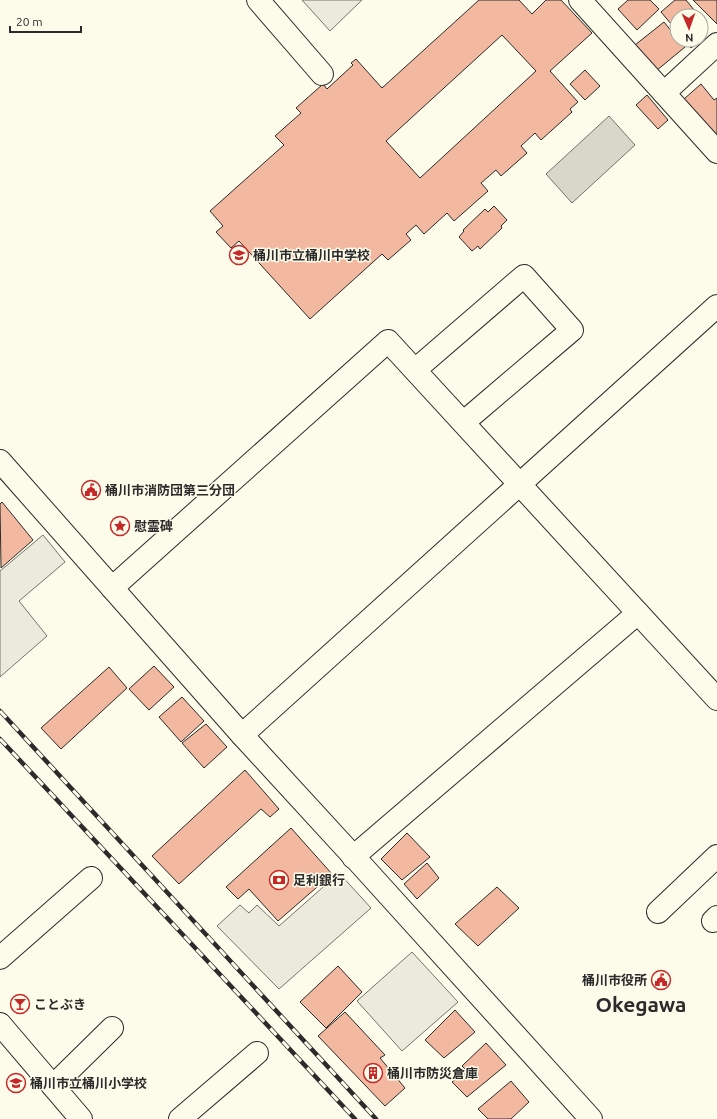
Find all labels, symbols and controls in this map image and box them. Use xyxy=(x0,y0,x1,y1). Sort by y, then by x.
scale bar xyxy=(10,8,81,34)
north arrow xyxy=(669,8,709,48)
text: 20 m xyxy=(16,15,43,28)
text: N xyxy=(685,32,694,44)
school or university icon: 桶川市立桶川中学校 xyxy=(228,244,250,266)
place label: 桶川市立桶川中学校 xyxy=(253,248,370,262)
public building icon: 桶川市消防団第三分団 xyxy=(80,479,102,501)
place label: 桶川市消防団第三分団 xyxy=(105,483,235,497)
place icon: 慰霊碑 xyxy=(109,515,131,537)
place label: 慰霊碑 xyxy=(134,519,173,533)
bank icon: 足利銀行 xyxy=(268,869,290,891)
place label: 足利銀行 xyxy=(293,873,345,887)
public building icon: 桶川市役所 xyxy=(650,969,672,991)
place label: 桶川市役所 xyxy=(582,973,647,987)
district label: Okegawa xyxy=(595,992,687,1016)
bar icon: ことぶき xyxy=(9,993,31,1015)
place label: ことぶき xyxy=(34,997,86,1011)
building icon: 桶川市防災倉庫 xyxy=(362,1062,384,1084)
place label: 桶川市防災倉庫 xyxy=(387,1066,478,1080)
school or university icon: 桶川市立桶川小学校 xyxy=(5,1072,27,1094)
place label: 桶川市立桶川小学校 xyxy=(30,1076,147,1090)

